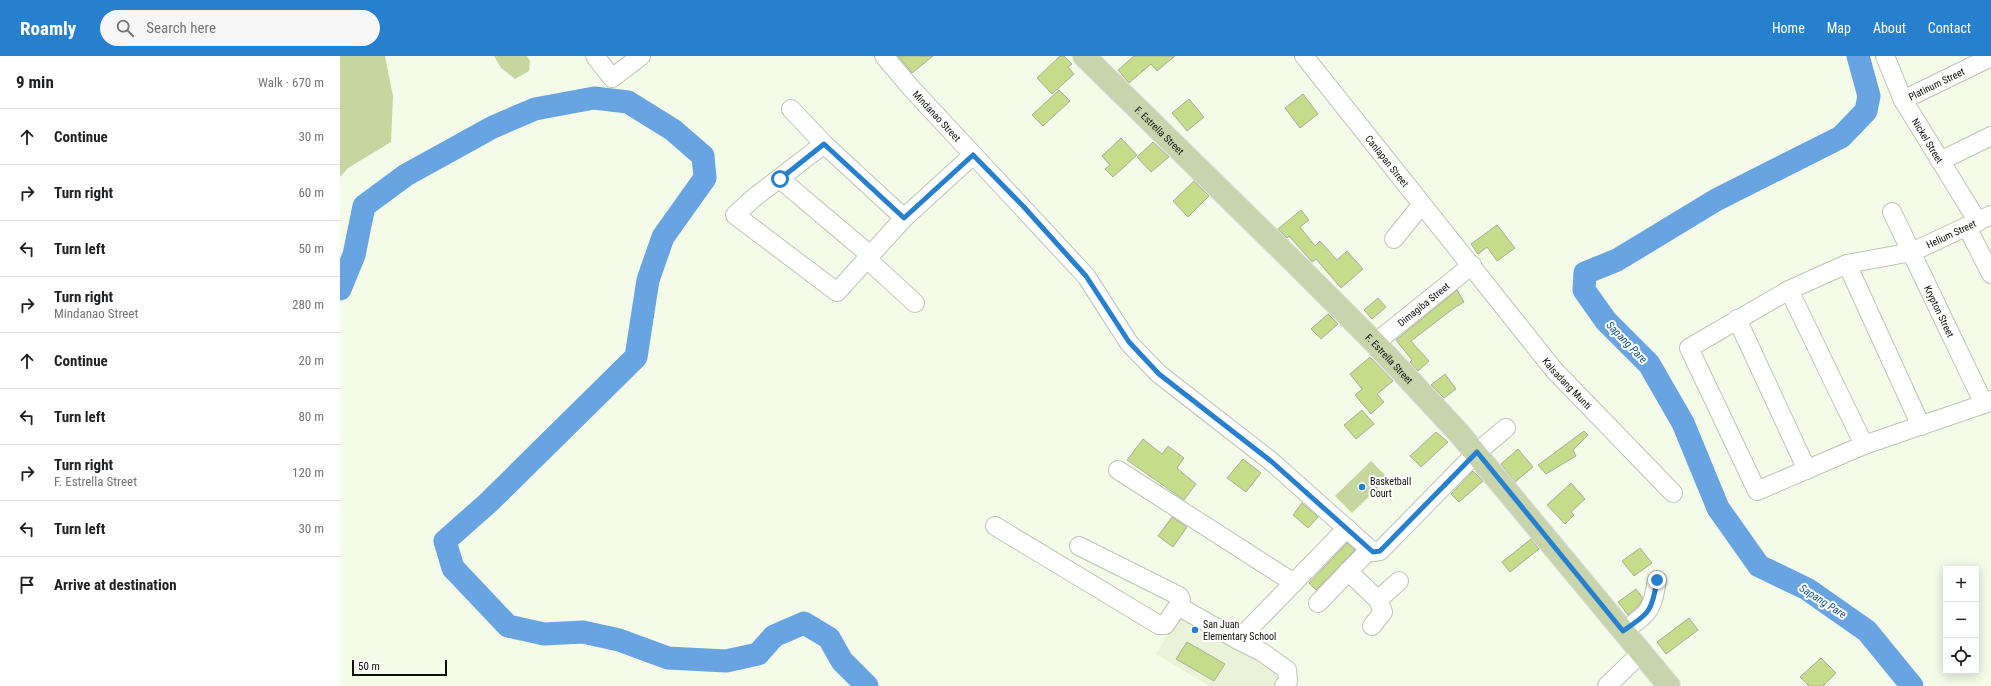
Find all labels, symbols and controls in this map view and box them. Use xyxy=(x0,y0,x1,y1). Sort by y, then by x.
search box xyxy=(100,10,380,46)
text: Roamly xyxy=(20,17,76,40)
icon: search xyxy=(114,17,136,39)
text: Search here xyxy=(146,19,216,37)
text: Home xyxy=(1772,20,1805,36)
text: Map xyxy=(1827,20,1851,36)
text: About xyxy=(1873,20,1906,36)
text: Contact xyxy=(1928,20,1971,36)
street label: Platinum Street xyxy=(1907,66,1966,103)
text: 9 min xyxy=(16,72,54,92)
text: Walk · 670 m xyxy=(258,75,324,90)
street label: Mindanao Street xyxy=(911,89,963,144)
street label: F. Estrella Street xyxy=(1133,104,1186,157)
street label: Nickel Street xyxy=(1910,116,1945,165)
icon: ahead xyxy=(16,126,38,148)
text: Continue xyxy=(54,128,108,146)
text: 30 m xyxy=(298,129,324,144)
street label: Canlapan Street xyxy=(1363,133,1411,189)
route start xyxy=(771,170,789,188)
icon: right xyxy=(16,182,38,204)
text: Turn right xyxy=(54,184,113,202)
text: 60 m xyxy=(298,185,324,200)
street label: Helium Street xyxy=(1925,218,1978,251)
icon: left xyxy=(16,238,38,260)
text: Turn left xyxy=(54,240,105,258)
text: 50 m xyxy=(298,241,324,256)
street label: Dimagiba Street xyxy=(1396,280,1452,329)
street label: Krypton Street xyxy=(1922,284,1956,339)
text: Turn right xyxy=(54,288,113,306)
icon: right xyxy=(16,294,38,316)
text: 280 m xyxy=(292,297,324,312)
text: Mindanao Street xyxy=(54,306,138,321)
water label: Sapang Pare xyxy=(1604,319,1650,366)
street label: F. Estrella Street xyxy=(1363,332,1415,386)
icon: ahead xyxy=(16,350,38,372)
text: Continue xyxy=(54,352,108,370)
text: 20 m xyxy=(298,353,324,368)
street label: Kalsadang Munti xyxy=(1540,356,1594,411)
icon: left xyxy=(16,406,38,428)
text: Turn left xyxy=(54,408,105,426)
text: 80 m xyxy=(298,409,324,424)
text: Turn right xyxy=(54,456,113,474)
icon: right xyxy=(16,462,38,484)
text: 120 m xyxy=(292,465,324,480)
text: F. Estrella Street xyxy=(54,474,137,489)
place label: Basketball Court xyxy=(1370,476,1411,499)
marker: Basketball Court xyxy=(1357,482,1367,492)
icon: left xyxy=(16,518,38,540)
text: Turn left xyxy=(54,520,105,538)
text: 30 m xyxy=(298,521,324,536)
map controls xyxy=(1943,566,1979,674)
button: + xyxy=(1943,566,1979,602)
route end xyxy=(1648,571,1666,589)
icon: arrive xyxy=(16,574,38,596)
text: Arrive at destination xyxy=(54,576,177,594)
water label: Sapang Pare xyxy=(1797,582,1849,621)
button: − xyxy=(1943,602,1979,638)
place label: San Juan Elementary School xyxy=(1203,619,1276,642)
marker: San Juan Elementary School xyxy=(1190,625,1200,635)
button: locate xyxy=(1943,638,1979,674)
scale bar xyxy=(352,658,447,677)
text: 50 m xyxy=(358,660,380,673)

